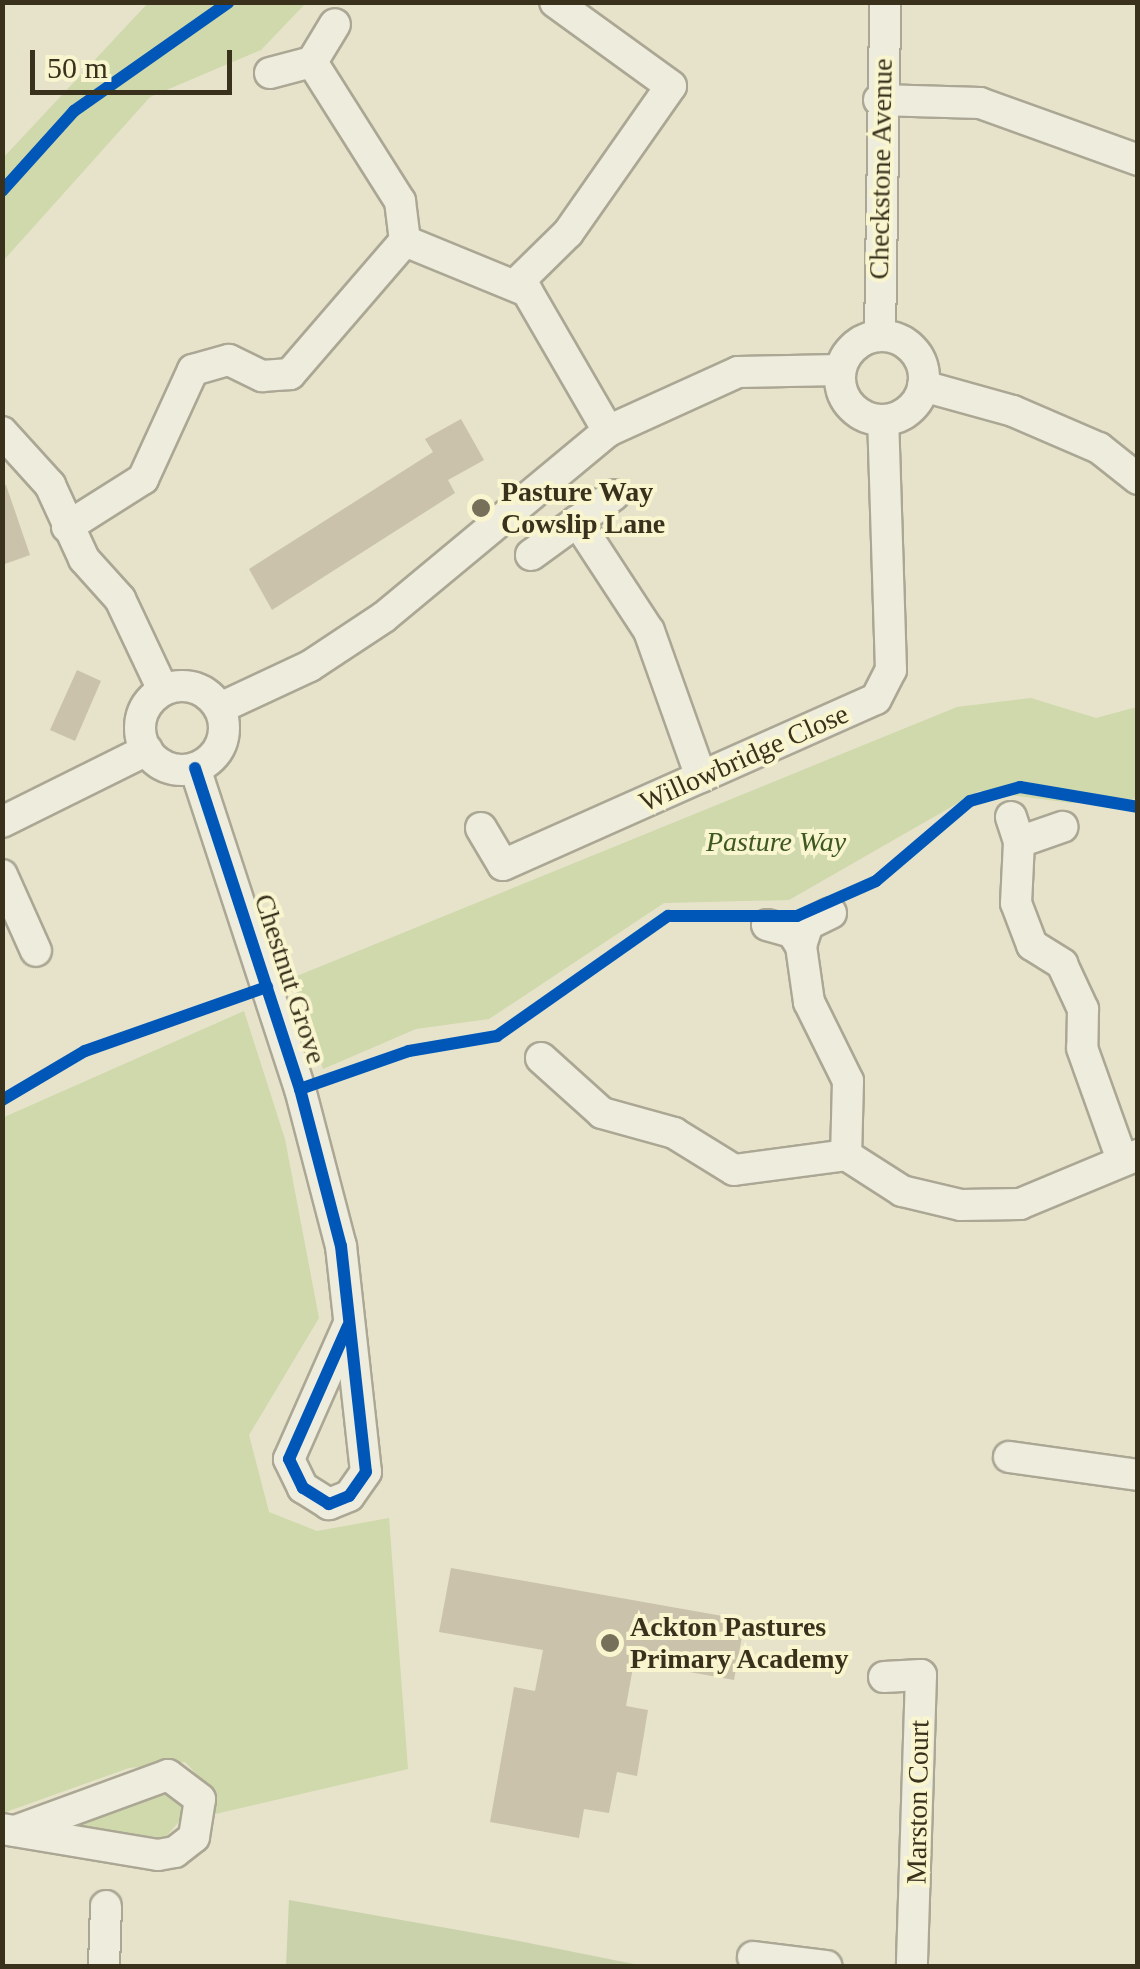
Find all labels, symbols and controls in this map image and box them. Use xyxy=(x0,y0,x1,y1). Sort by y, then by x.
scale bar xyxy=(35,30,238,92)
text: 50 m xyxy=(47,51,108,84)
street label: Checkstone Avenue xyxy=(862,57,900,281)
place label: Pasture Way Cowslip Lane xyxy=(501,475,665,541)
marker: Pasture Way Cowslip Lane xyxy=(470,497,492,519)
street label: Willowbridge Close xyxy=(634,697,854,819)
park label: Pasture Way xyxy=(706,825,846,859)
street label: Chestnut Grove xyxy=(247,890,333,1068)
place label: Ackton Pastures Primary Academy xyxy=(630,1610,850,1676)
marker: Ackton Pastures Primary Academy xyxy=(599,1632,621,1654)
street label: Marston Court xyxy=(900,1720,936,1884)

